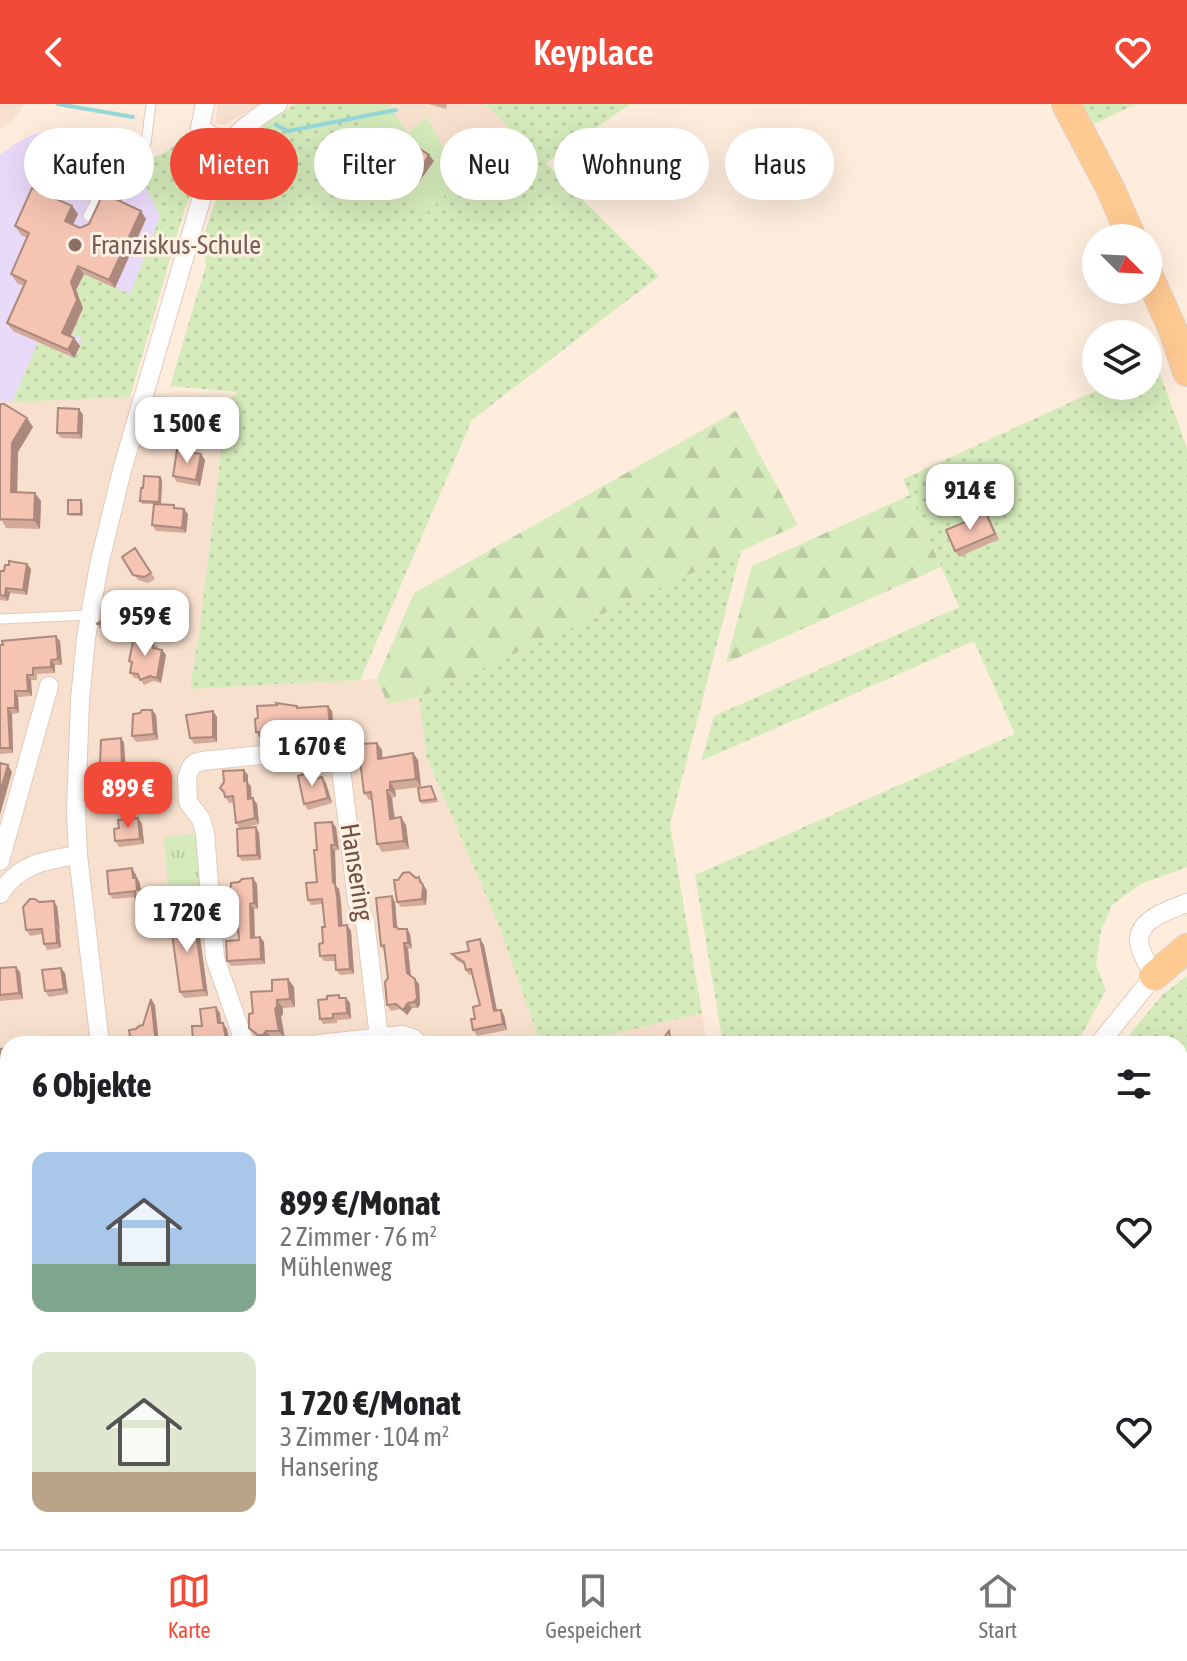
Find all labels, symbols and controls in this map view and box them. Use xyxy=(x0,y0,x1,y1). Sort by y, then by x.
icon: back xyxy=(32,30,76,74)
icon: heart xyxy=(1111,30,1155,74)
text: Keyplace xyxy=(533,31,654,73)
chip: Kaufen xyxy=(24,128,154,200)
chip: Mieten xyxy=(170,128,298,200)
chip: Filter xyxy=(314,128,424,200)
chip: Neu xyxy=(440,128,538,200)
chip: Wohnung xyxy=(554,128,709,200)
chip: Haus xyxy=(725,128,834,200)
north arrow xyxy=(1082,224,1162,304)
map controls xyxy=(1082,224,1162,400)
place label: Franziskus-Schule xyxy=(91,230,261,260)
marker: Franziskus-Schule xyxy=(66,236,84,254)
button: layers xyxy=(1082,320,1162,400)
pin: 1 500 € xyxy=(113,397,261,465)
text: 1 500 € xyxy=(153,408,221,438)
pin: 914 € xyxy=(914,464,1026,532)
text: 914 € xyxy=(944,475,996,505)
pin: 959 € xyxy=(89,590,201,658)
text: 959 € xyxy=(119,601,171,631)
pin: 1 670 € xyxy=(238,720,386,788)
text: 1 670 € xyxy=(278,731,346,761)
pin: 899 € xyxy=(72,762,184,830)
text: 899 € xyxy=(102,773,154,803)
street label: Hansering xyxy=(335,821,380,924)
pin: 1 720 € xyxy=(113,886,261,954)
text: 1 720 € xyxy=(153,897,221,927)
icon: filters xyxy=(1112,1062,1156,1106)
text: 6 Objekte xyxy=(32,1065,152,1104)
text: 899 €/Monat xyxy=(280,1183,440,1222)
icon: home xyxy=(96,1184,192,1280)
icon: heart xyxy=(1112,1210,1156,1254)
text: 2 Zimmer · 76 m² xyxy=(280,1222,437,1252)
text: Mühlenweg xyxy=(280,1252,392,1282)
text: 1 720 €/Monat xyxy=(280,1383,461,1422)
icon: home xyxy=(96,1384,192,1480)
icon: heart xyxy=(1112,1410,1156,1454)
text: 3 Zimmer · 104 m² xyxy=(280,1422,449,1452)
text: Hansering xyxy=(280,1452,378,1482)
tab: Karte xyxy=(167,1569,211,1643)
tab: Gespeichert xyxy=(545,1569,642,1643)
tab: Start xyxy=(976,1569,1020,1643)

